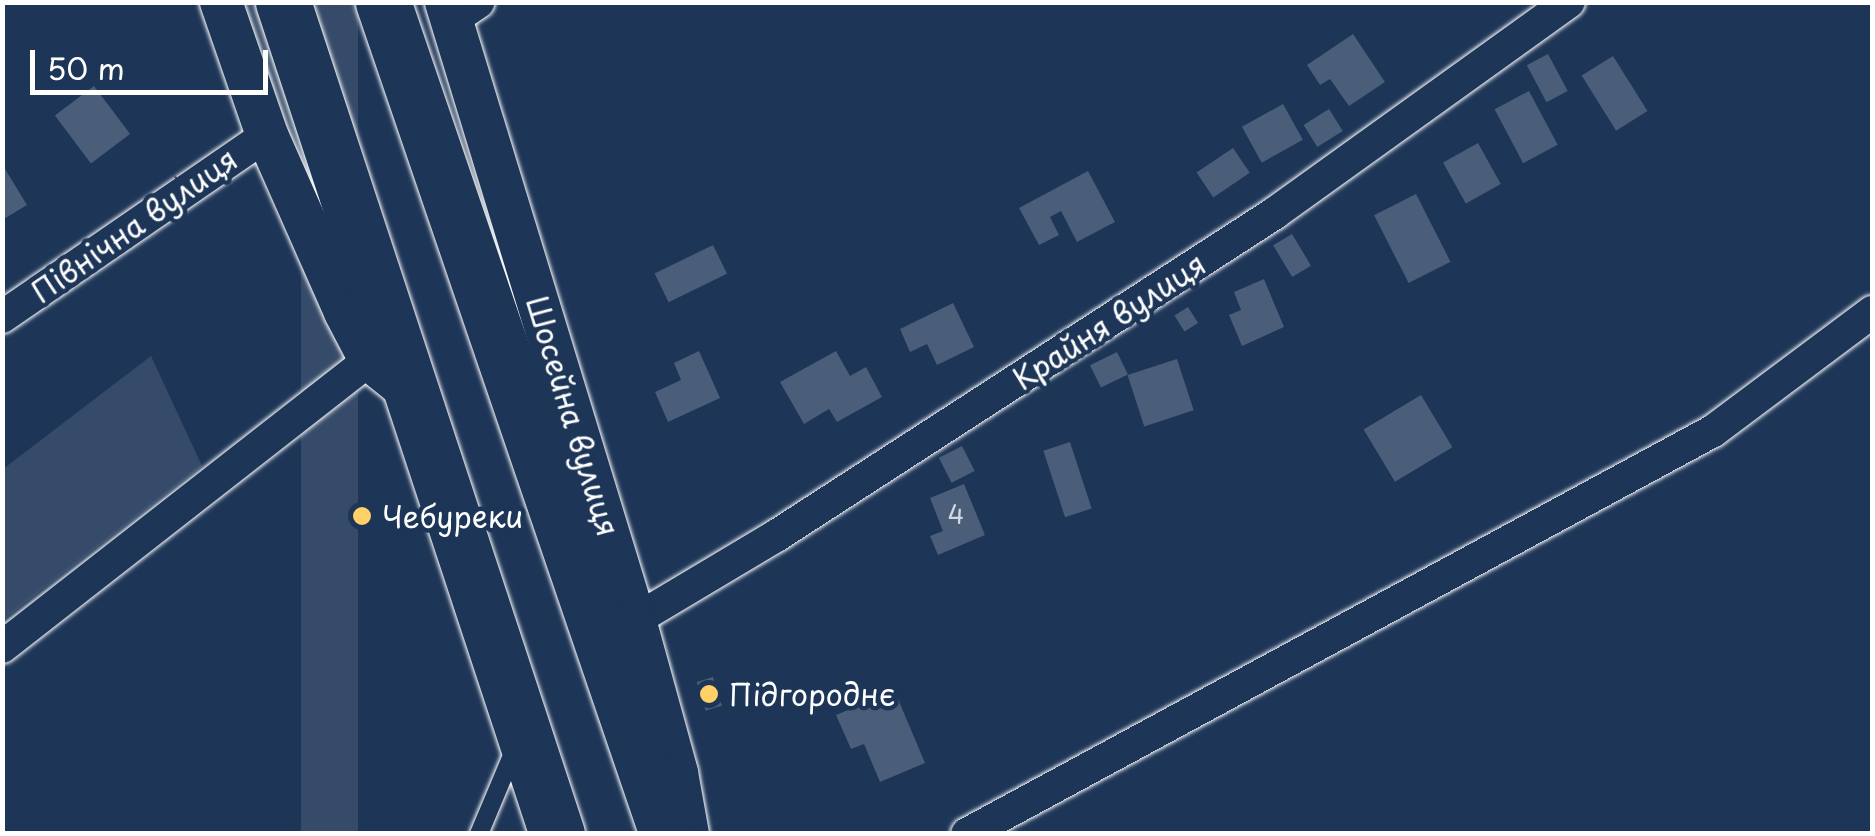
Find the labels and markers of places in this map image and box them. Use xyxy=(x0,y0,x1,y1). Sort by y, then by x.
place label: Чебуреки xyxy=(382,498,523,534)
marker: Чебуреки xyxy=(351,505,373,527)
place label: Підгороднє xyxy=(729,676,895,712)
marker: Підгороднє xyxy=(698,683,720,705)

